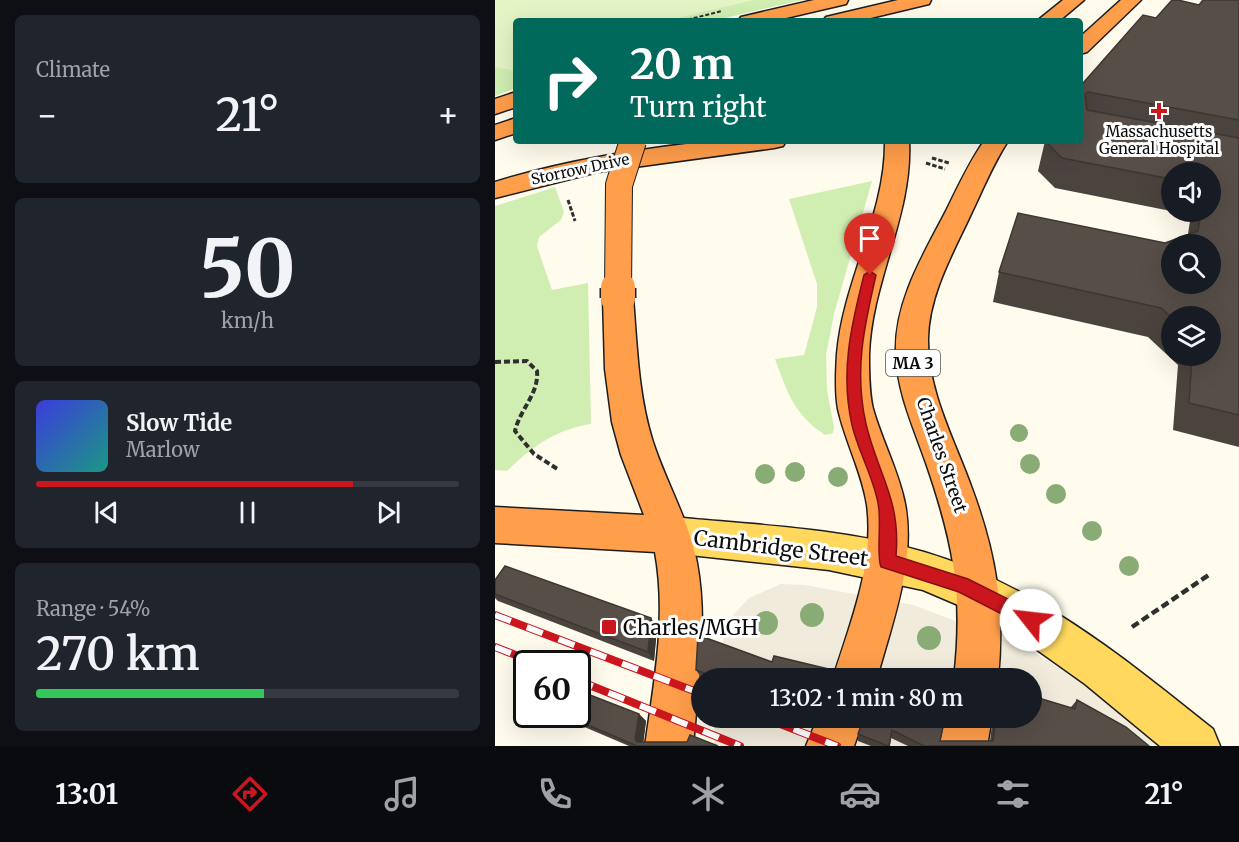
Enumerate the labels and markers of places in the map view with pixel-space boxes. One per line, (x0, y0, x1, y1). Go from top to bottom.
marker: Massachusetts General Hospital (1150, 102, 1168, 120)
place label: Massachusetts General Hospital (1099, 122, 1219, 158)
pin (844, 213, 895, 275)
place label: Charles/MGH (623, 614, 758, 641)
marker: Charles/MGH (600, 618, 618, 636)

